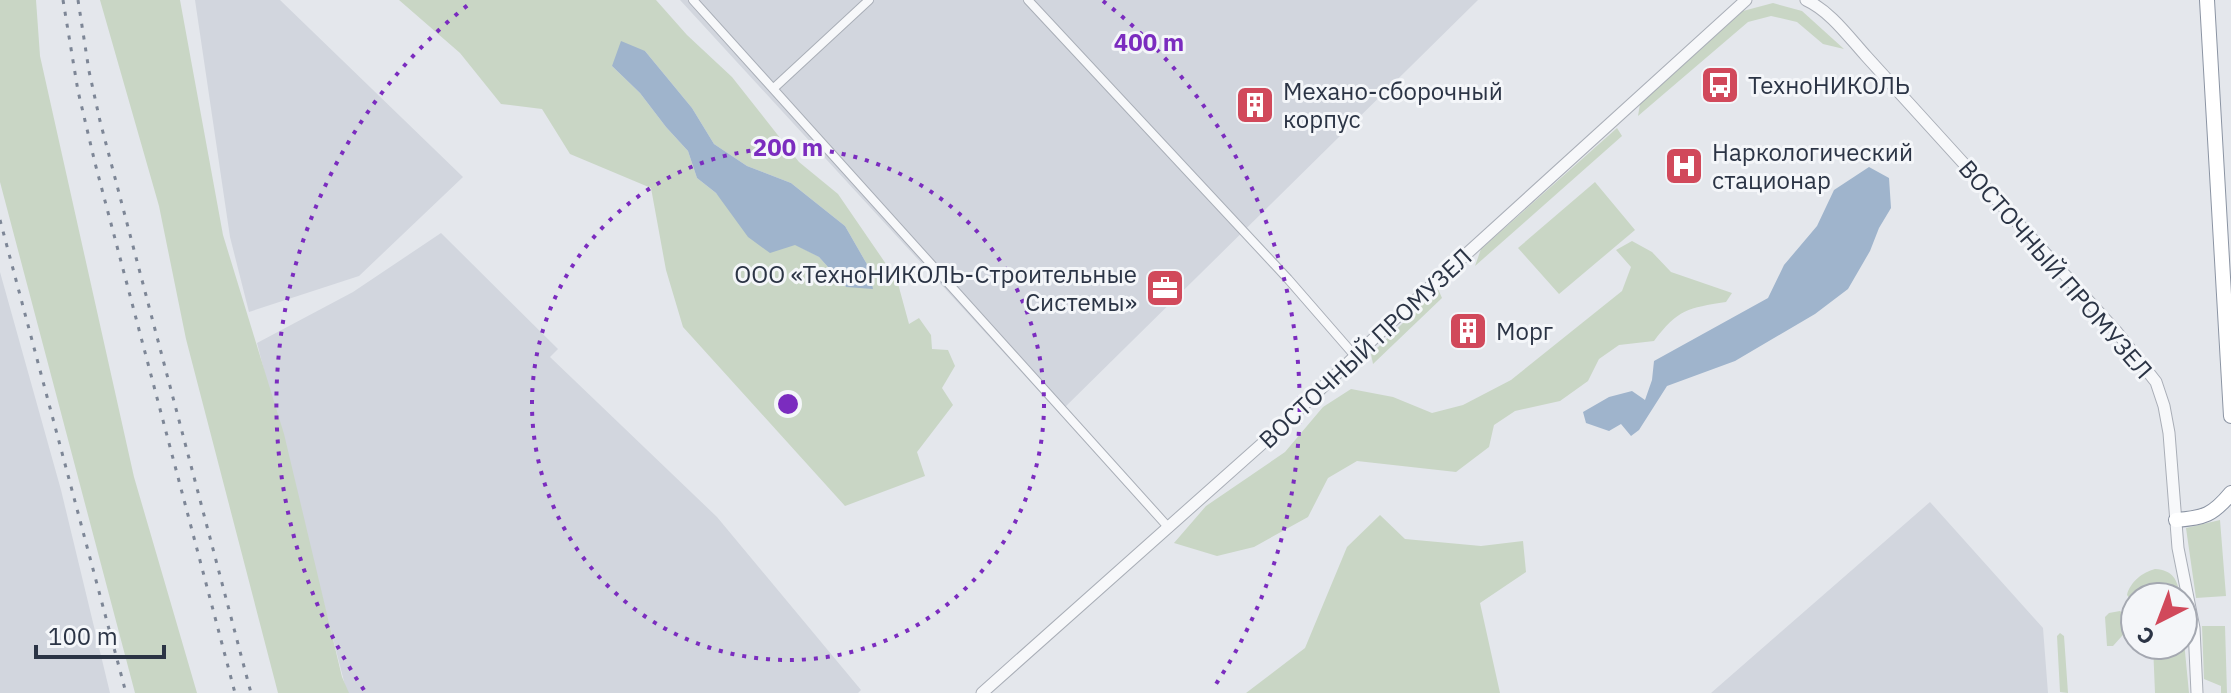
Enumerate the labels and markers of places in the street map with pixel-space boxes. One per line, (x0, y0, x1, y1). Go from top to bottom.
bus stop icon: ТехноНИКОЛЬ (1699, 64, 1741, 106)
place label: ТехноНИКОЛЬ (1748, 69, 1910, 101)
place label: Механо-сборочный корпус (1283, 75, 1503, 135)
building icon: Механо-сборочный корпус (1234, 84, 1276, 126)
place label: Наркологический стационар (1712, 136, 1913, 196)
hospital icon: Наркологический стационар (1663, 145, 1705, 187)
place label: ООО «ТехноНИКОЛЬ-Строительные Системы» (734, 258, 1137, 318)
office icon: ООО «ТехноНИКОЛЬ-Строительные Системы» (1144, 267, 1186, 309)
building icon: Морг (1447, 310, 1489, 352)
place label: Морг (1496, 315, 1553, 347)
centre of rings (774, 390, 802, 418)

